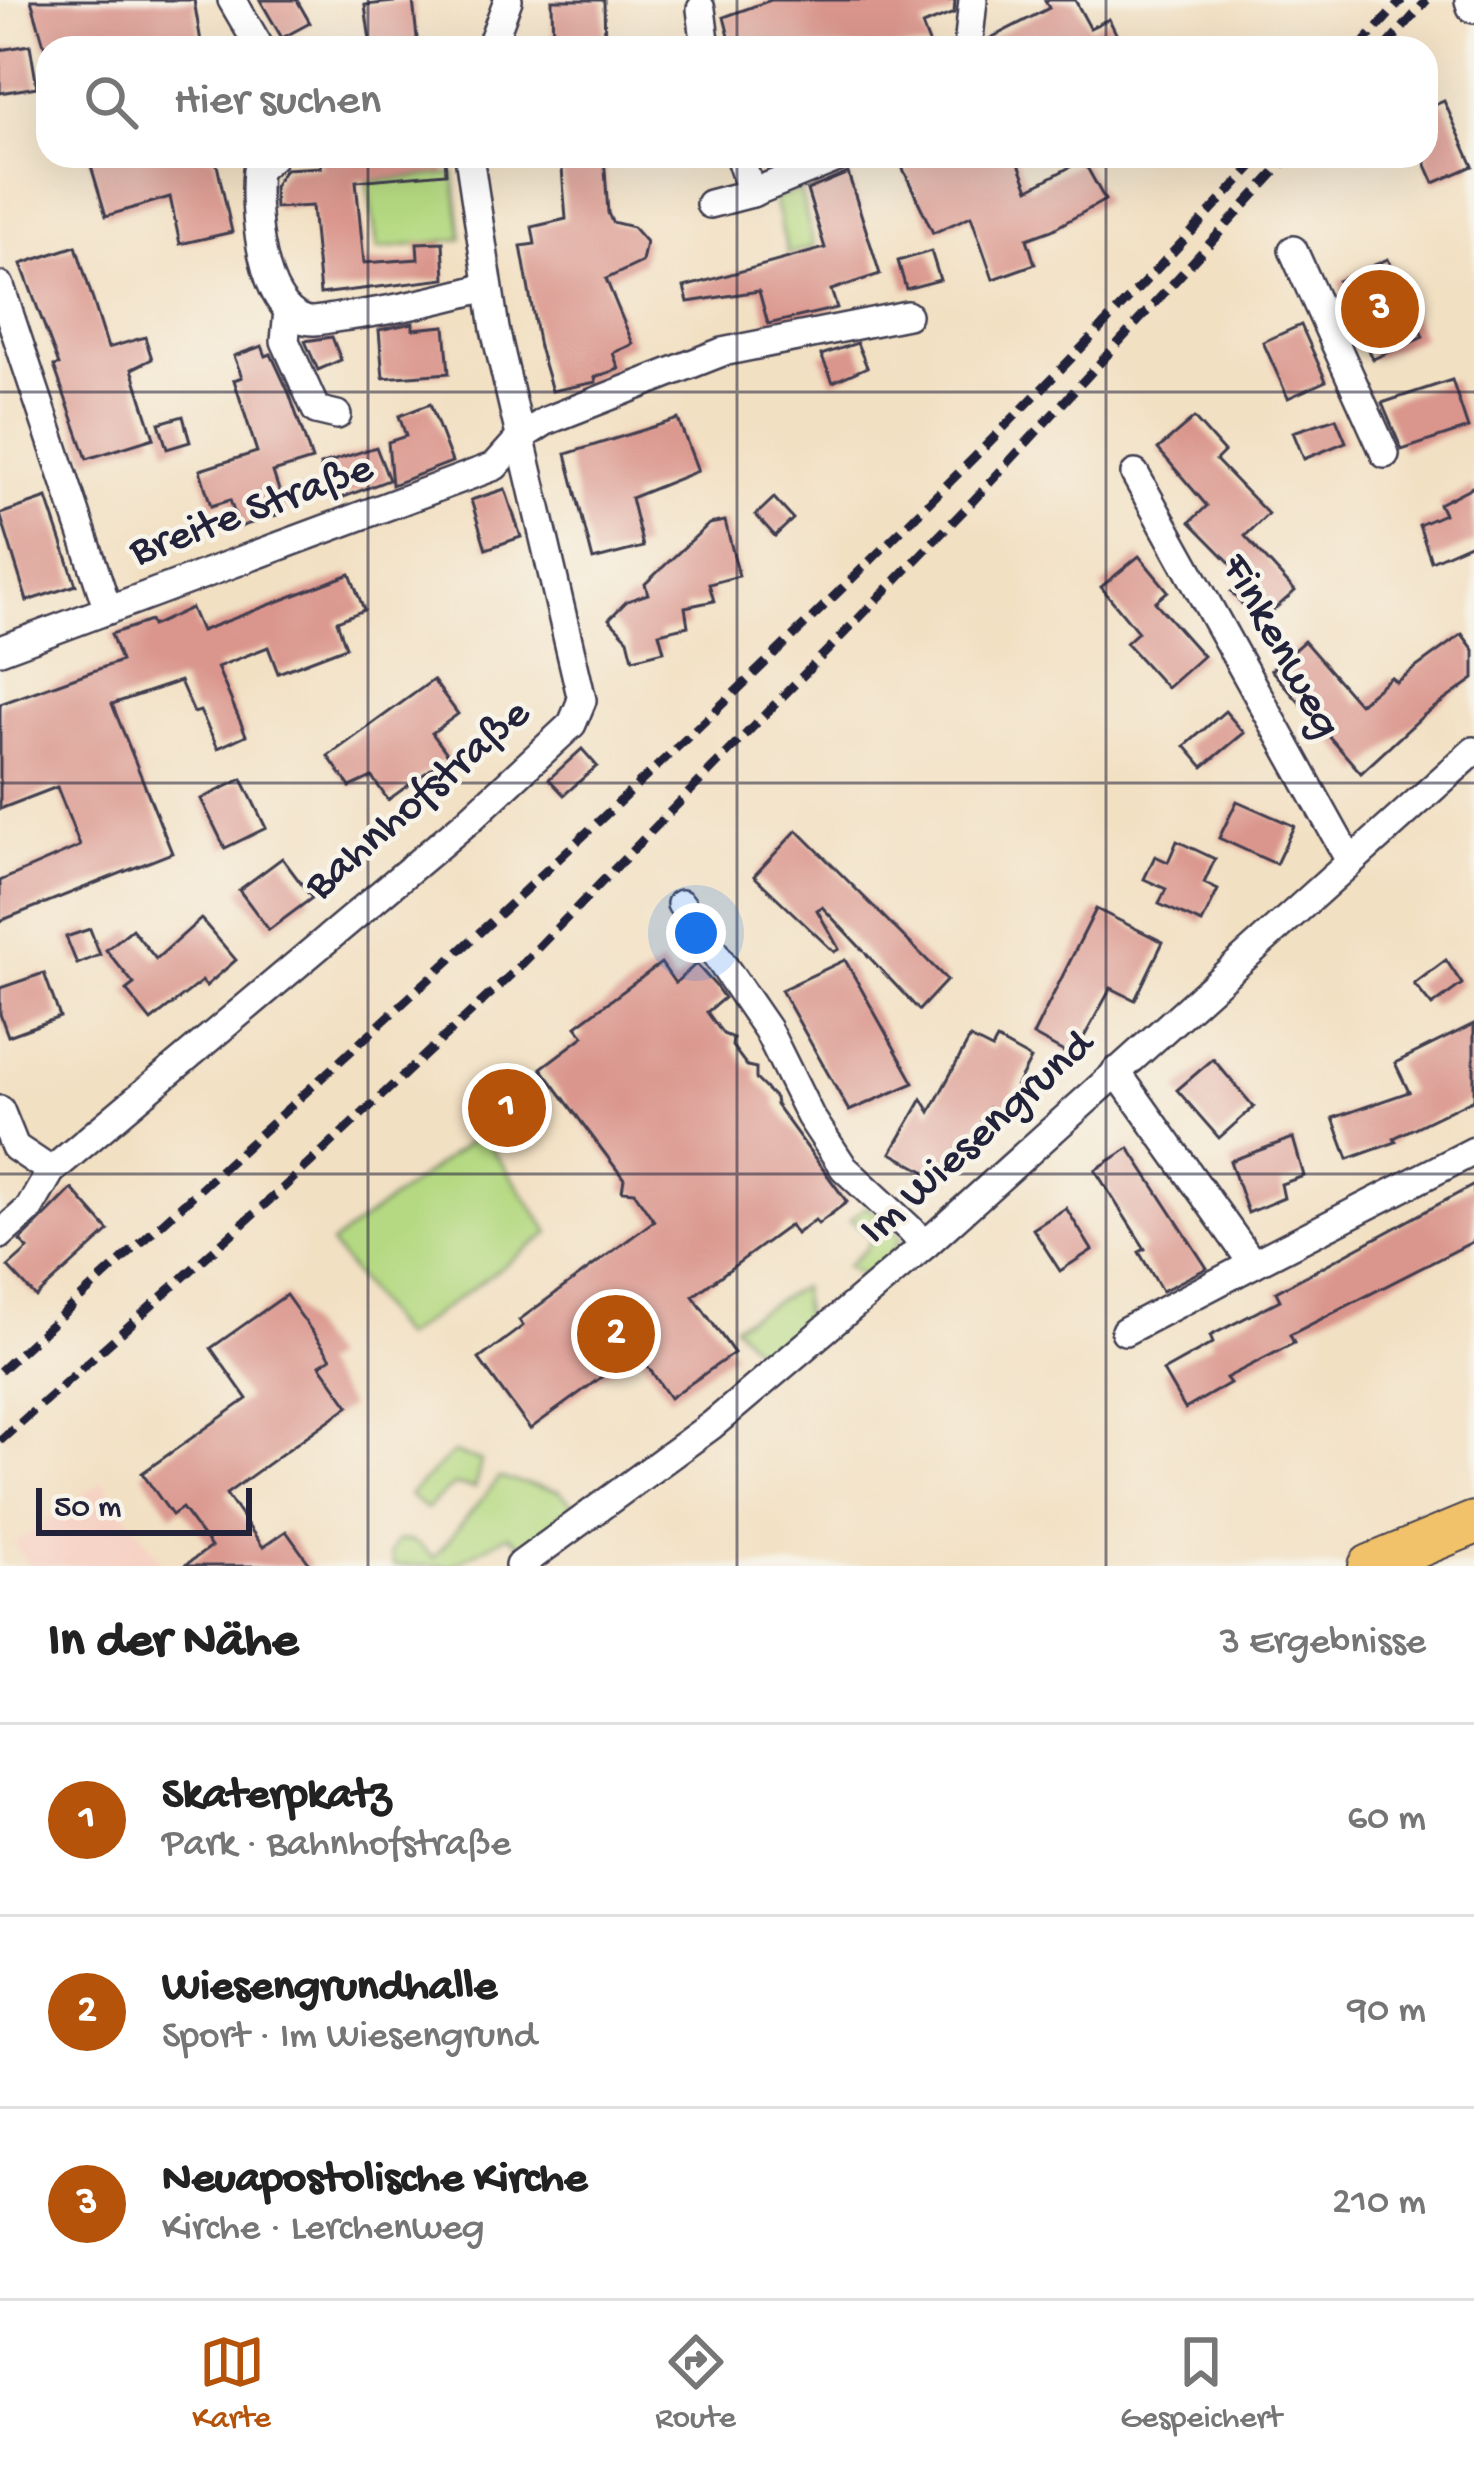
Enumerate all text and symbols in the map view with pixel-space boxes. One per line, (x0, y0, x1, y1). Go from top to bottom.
search box (36, 36, 1438, 168)
icon: search (78, 69, 144, 135)
text: Hier suchen (174, 76, 381, 129)
pin: 3 (1341, 264, 1419, 354)
street label: Breite Straße (122, 443, 382, 581)
street label: Finkenweg (1206, 545, 1351, 748)
street label: Bahnhofstraße (295, 688, 543, 914)
your location (666, 903, 726, 963)
street label: Im Wiesengrund (850, 1018, 1108, 1258)
pin: 1 (468, 1063, 546, 1153)
pin: 2 (577, 1289, 655, 1379)
scale bar (36, 1482, 252, 1535)
text: 50 m (54, 1490, 121, 1528)
text: In der Nähe (48, 1614, 298, 1674)
text: 3 Ergebnisse (1220, 1621, 1426, 1667)
text: Skaterpkatz (162, 1770, 391, 1823)
text: 1 (79, 1797, 95, 1843)
text: 60 m (1347, 1797, 1426, 1843)
text: Park · Bahnhofstraße (162, 1823, 511, 1869)
text: Wiesengrundhalle (162, 1962, 497, 2015)
text: 2 (77, 1989, 97, 2035)
text: 90 m (1347, 1989, 1426, 2035)
text: Sport · Im Wiesengrund (162, 2015, 537, 2061)
text: Neuapostolische Kirche (162, 2154, 587, 2207)
text: 3 (77, 2181, 97, 2227)
text: 210 m (1332, 2181, 1426, 2227)
text: Kirche · Lerchenweg (162, 2207, 484, 2253)
tab: Karte (192, 2329, 271, 2439)
tab: Route (655, 2329, 736, 2439)
tab: Gespeichert (1120, 2329, 1282, 2439)

